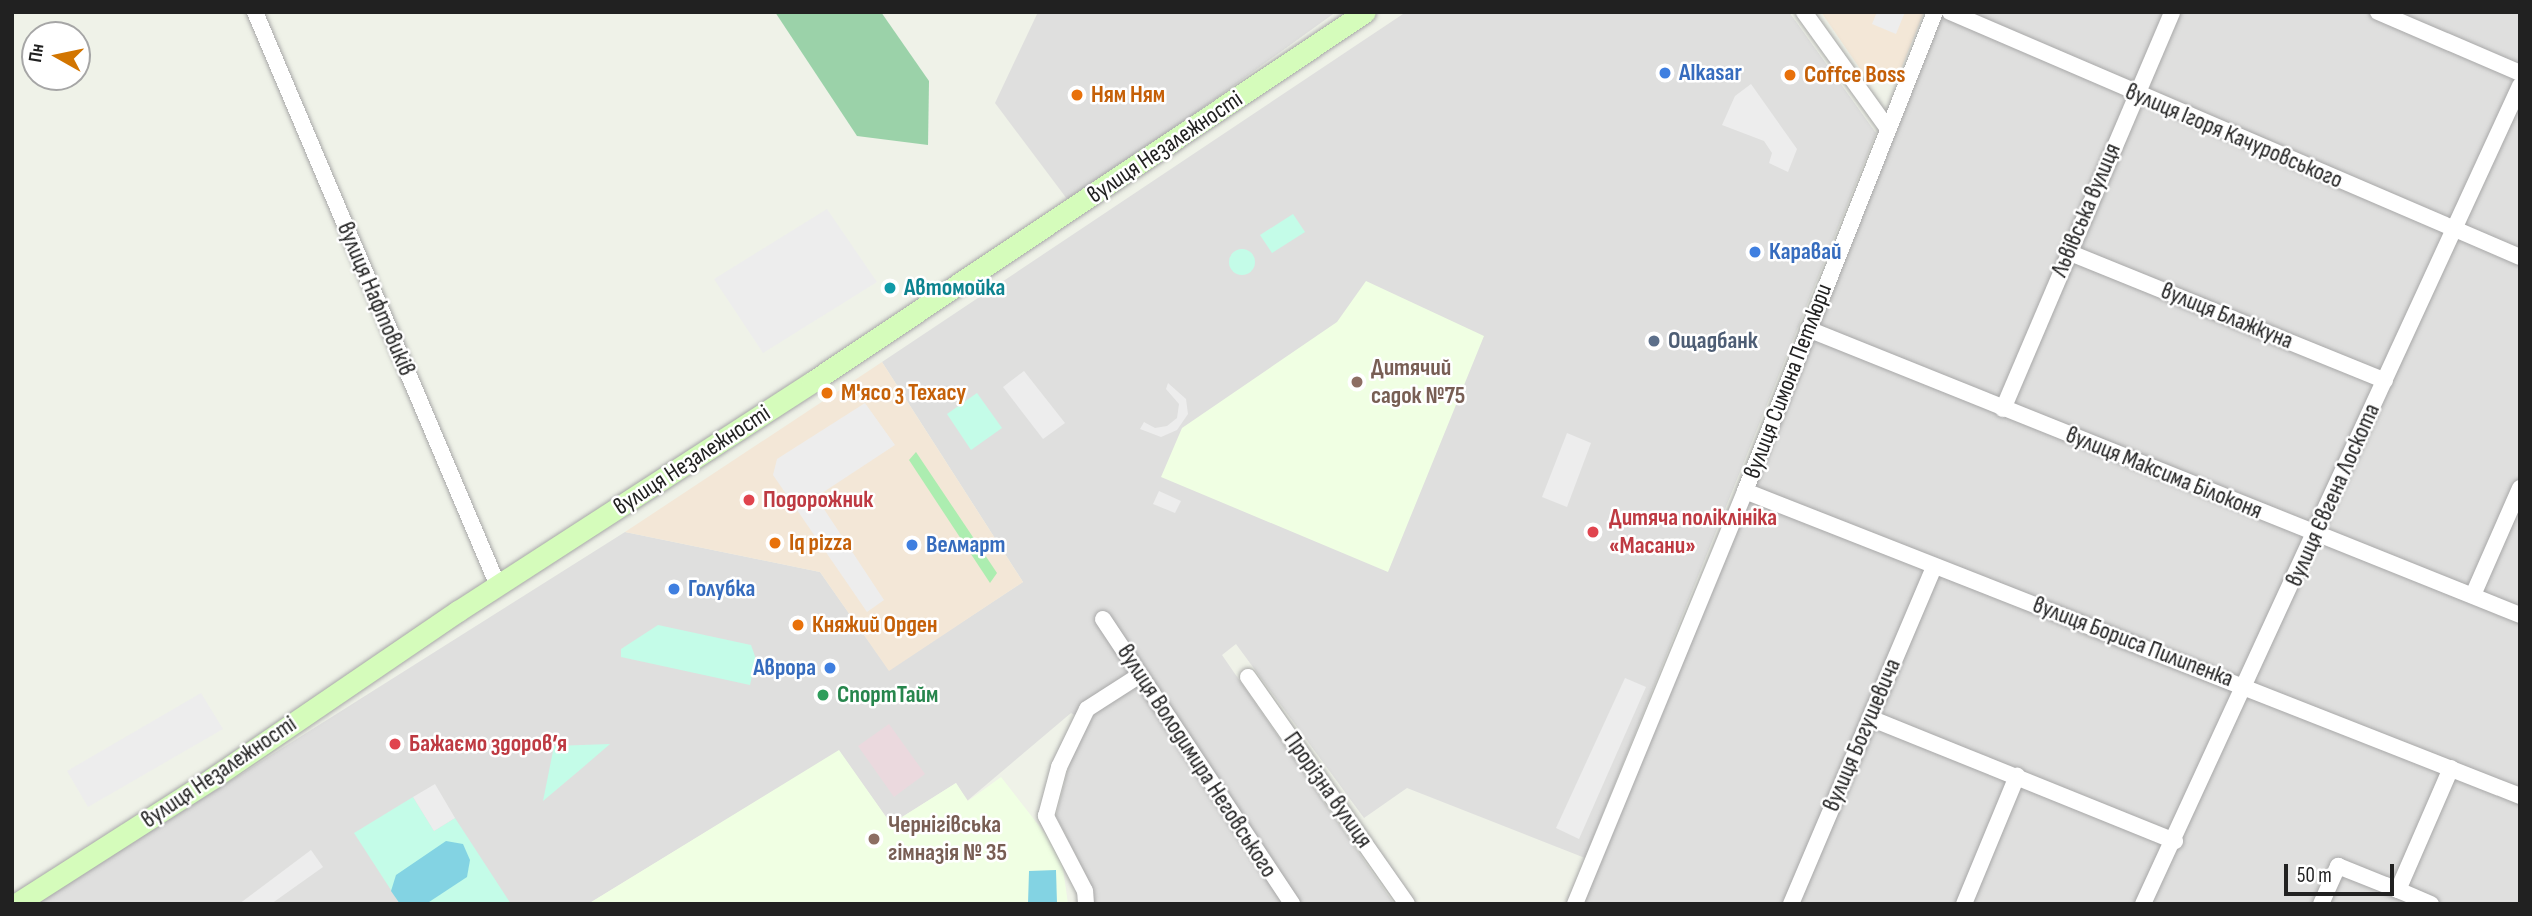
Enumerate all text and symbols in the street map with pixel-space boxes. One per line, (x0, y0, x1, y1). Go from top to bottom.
north arrow (21, 21, 91, 91)
text: Пн (24, 42, 50, 64)
place label: Alkasar (1679, 59, 1742, 87)
place label: Coffce Boss (1804, 61, 1905, 89)
marker: Alkasar (1657, 65, 1673, 81)
marker: Coffce Boss (1782, 67, 1798, 83)
street label: вулиця Ігоря Качуровського (2121, 77, 2347, 195)
place label: Ням Ням (1091, 81, 1165, 109)
street label: вулиця Незалежності (1082, 85, 1248, 209)
marker: Ням Ням (1069, 87, 1085, 103)
street label: Львівська вулиця (2045, 139, 2127, 281)
street label: вулиця Нафтовиків (331, 218, 421, 380)
place label: Каравай (1769, 238, 1841, 266)
marker: Каравай (1747, 244, 1763, 260)
place label: Автомойка (904, 274, 1005, 302)
street label: вулиця Блажкуна (2157, 276, 2297, 356)
marker: Автомойка (882, 280, 898, 296)
street label: вулиця Симона Петлюри (1738, 280, 1838, 482)
place label: Ощадбанк (1668, 327, 1758, 355)
marker: Ощадбанк (1646, 333, 1662, 349)
place label: Дитячий садок №75 (1371, 354, 1465, 410)
marker: Дитячий садок №75 (1349, 374, 1365, 390)
place label: М'ясо з Техасу (841, 379, 966, 407)
marker: М'ясо з Техасу (819, 385, 835, 401)
street label: вулиця Незалежності (608, 399, 776, 521)
street label: вулиця Євгена Лоскота (2280, 399, 2386, 591)
street label: вулиця Максима Білоконя (2062, 420, 2266, 526)
place label: Подорожник (763, 486, 873, 514)
marker: Подорожник (741, 492, 757, 508)
place label: Дитяча поліклініка «Масани» (1609, 504, 1777, 560)
marker: Дитяча поліклініка «Масани» (1583, 522, 1603, 542)
place label: Iq pizza (789, 529, 852, 557)
place label: Велмарт (926, 531, 1006, 559)
marker: Iq pizza (767, 535, 783, 551)
marker: Велмарт (904, 537, 920, 553)
place label: Голубка (688, 575, 755, 603)
marker: Голубка (666, 581, 682, 597)
street label: вулиця Бориса Пилипенка (2029, 591, 2237, 693)
place label: Княжий Орден (812, 611, 938, 639)
marker: Княжий Орден (790, 617, 806, 633)
street label: вулиця Володимира Неговського (1111, 639, 1283, 883)
place label: Аврора (753, 654, 816, 682)
street label: вулиця Богушевича (1817, 654, 1907, 816)
marker: Аврора (822, 660, 838, 676)
place label: СпортТайм (837, 681, 938, 709)
marker: СпортТайм (815, 687, 831, 703)
street label: вулиця Незалежності (136, 710, 302, 834)
street label: Прорізна вулиця (1277, 726, 1379, 854)
place label: Бажаємо здоров’я (409, 730, 567, 758)
marker: Бажаємо здоров’я (387, 736, 403, 752)
place label: Чернігівська гімназія № 35 (888, 811, 1007, 867)
marker: Чернігівська гімназія № 35 (866, 831, 882, 847)
scale bar (2287, 850, 2397, 894)
text: 50 m (2297, 863, 2332, 888)

